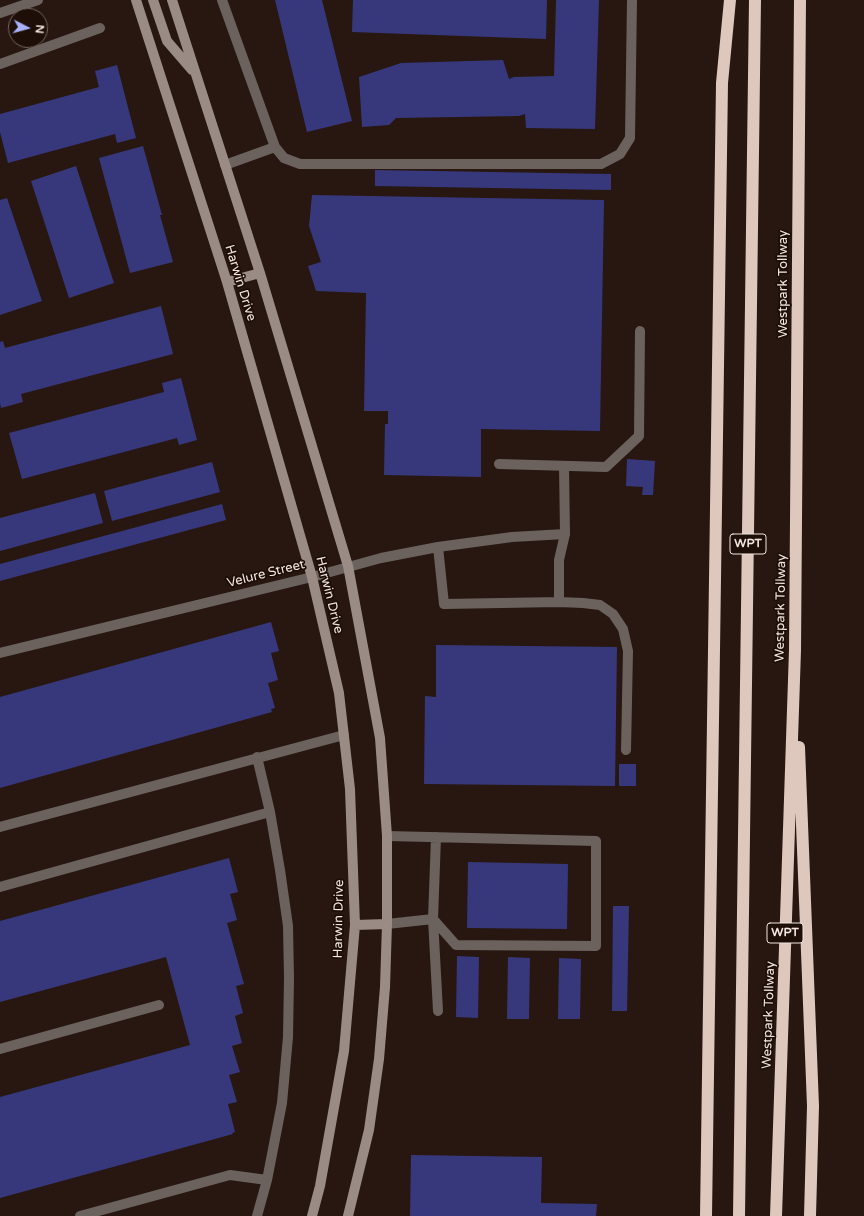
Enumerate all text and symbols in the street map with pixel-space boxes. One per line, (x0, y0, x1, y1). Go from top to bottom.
north arrow (8, 8, 48, 48)
text: N (33, 24, 46, 34)
street label: Westpark Tollway (776, 230, 792, 338)
street label: Harwin Drive (221, 243, 259, 323)
road number: WPT (730, 534, 766, 554)
street label: Westpark Tollway (772, 554, 790, 662)
street label: Harwin Drive (312, 555, 346, 635)
street label: Velure Street (226, 557, 306, 591)
street label: Harwin Drive (331, 879, 347, 959)
road number: WPT (767, 923, 803, 943)
street label: Westpark Tollway (759, 961, 779, 1069)

